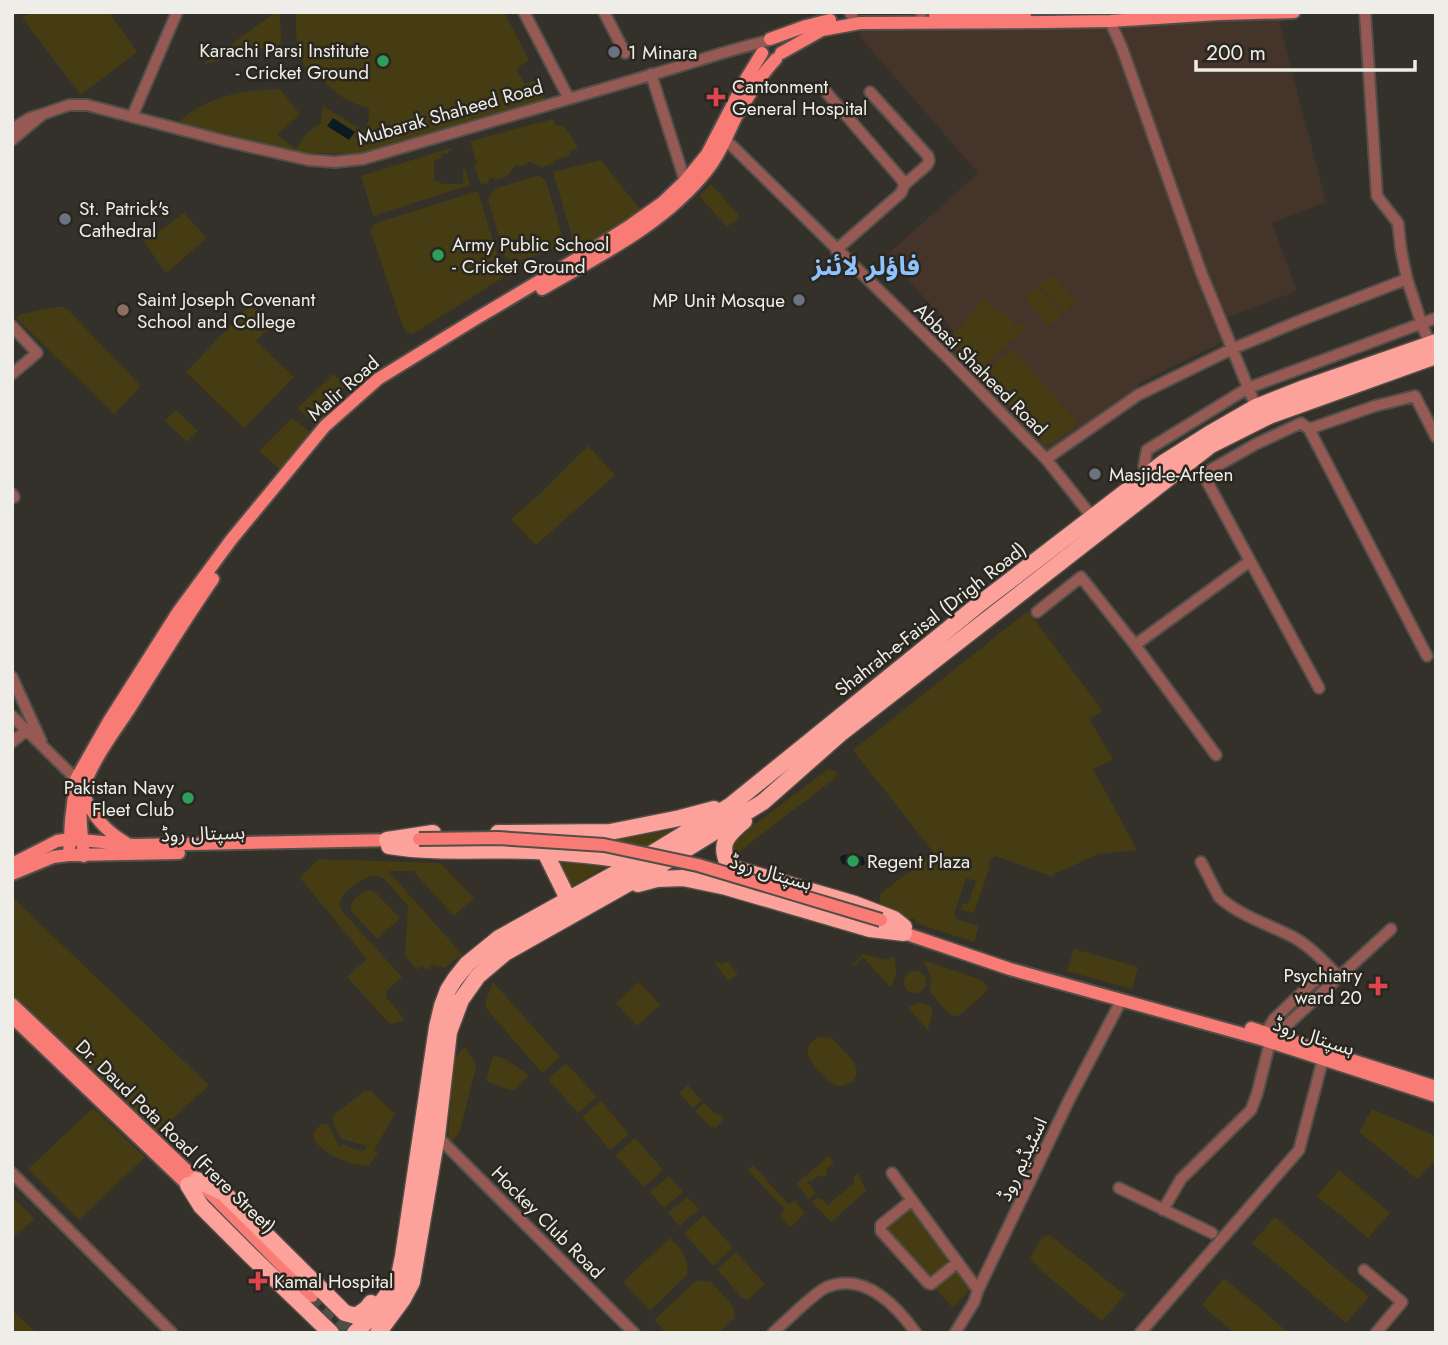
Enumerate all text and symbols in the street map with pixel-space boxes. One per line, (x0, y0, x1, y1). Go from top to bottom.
scale bar (1196, 28, 1415, 72)
place label: Karachi Parsi Institute - Cricket Ground (199, 37, 369, 86)
text: 200 m (1206, 38, 1266, 68)
place label: 1 Minara (628, 39, 697, 66)
marker: 1 Minara (606, 44, 622, 60)
marker: Karachi Parsi Institute - Cricket Ground (375, 53, 391, 69)
street label: Mubarak Shaheed Road (354, 73, 546, 152)
place label: Cantonment General Hospital (732, 73, 867, 122)
marker: Cantonment General Hospital (706, 87, 726, 107)
place label: St. Patrick's Cathedral (79, 195, 169, 244)
marker: St. Patrick's Cathedral (57, 211, 73, 227)
place label: Army Public School - Cricket Ground (452, 231, 609, 280)
marker: Army Public School - Cricket Ground (430, 247, 446, 263)
district label: فاؤلر لائنز (811, 247, 920, 285)
place label: Saint Joseph Covenant School and College (137, 286, 316, 335)
place label: MP Unit Mosque (652, 287, 785, 314)
marker: MP Unit Mosque (791, 292, 807, 308)
street label: Abbasi Shaheed Road (908, 297, 1053, 442)
marker: Saint Joseph Covenant School and College (115, 302, 131, 318)
street label: Malir Road (302, 350, 385, 427)
place label: Masjid-e-Arfeen (1109, 461, 1234, 488)
marker: Masjid-e-Arfeen (1087, 466, 1103, 482)
street label: Shahrah-e-Faisal (Drigh Road) (829, 536, 1032, 703)
place label: Pakistan Navy Fleet Club (64, 774, 175, 823)
marker: Pakistan Navy Fleet Club (180, 790, 196, 806)
street label: ہسپتال روڈ (160, 819, 246, 848)
street label: ہسپتال روڈ (727, 848, 815, 897)
place label: Regent Plaza (867, 848, 970, 875)
marker: Regent Plaza (845, 853, 861, 869)
place label: Psychiatry ward 20 (1283, 962, 1363, 1011)
marker: Psychiatry ward 20 (1368, 976, 1388, 996)
street label: ہسپتال روڈ (1270, 1011, 1358, 1062)
street label: Dr. Daud Pota Road (Frere Street) (70, 1033, 282, 1239)
street label: اسٹیڈیم روڈ (991, 1113, 1055, 1206)
street label: Hockey Club Road (485, 1160, 610, 1285)
place label: Kamal Hospital (274, 1268, 393, 1295)
marker: Kamal Hospital (248, 1271, 268, 1291)

